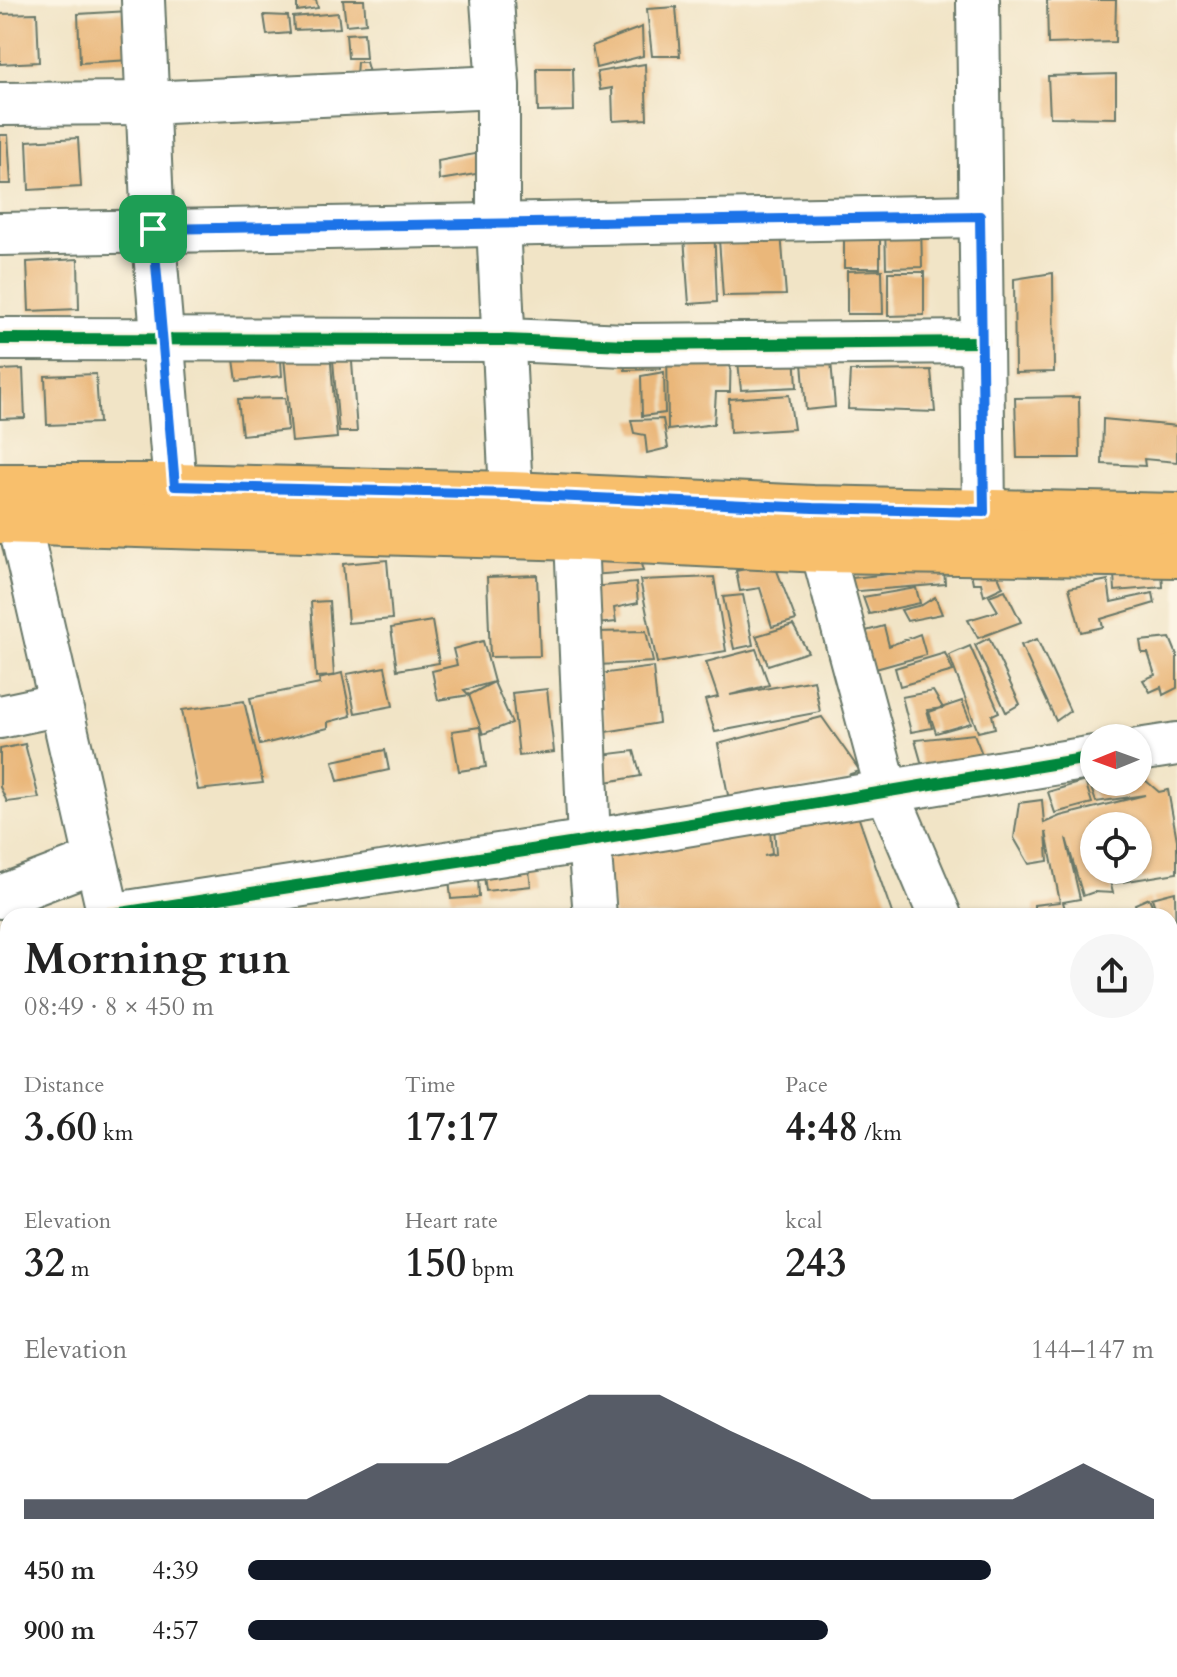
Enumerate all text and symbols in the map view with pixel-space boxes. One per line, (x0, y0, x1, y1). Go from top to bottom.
pin (119, 195, 187, 263)
icon: arrive (131, 207, 175, 251)
north arrow (1080, 724, 1152, 796)
map controls (1080, 724, 1152, 884)
button: locate (1080, 812, 1152, 884)
text: Morning run (24, 929, 290, 989)
button: share (1070, 934, 1154, 1018)
text: 08:49 · 8 × 450 m (24, 989, 214, 1024)
text: Distance (24, 1070, 104, 1100)
text: Time (405, 1070, 456, 1100)
text: Pace (785, 1070, 828, 1100)
text: 3.60 (24, 1100, 97, 1155)
text: 17:17 (405, 1100, 498, 1155)
text: 4:48 (785, 1100, 858, 1155)
text: km (97, 1118, 133, 1148)
text: /km (858, 1118, 902, 1148)
text: Elevation (24, 1206, 111, 1236)
text: Heart rate (405, 1206, 498, 1236)
text: kcal (785, 1206, 822, 1236)
text: 32 (24, 1236, 65, 1291)
text: 150 (405, 1236, 466, 1291)
text: 243 (785, 1236, 847, 1291)
text: m (65, 1254, 90, 1284)
text: bpm (466, 1254, 514, 1284)
text: Elevation (24, 1332, 127, 1367)
text: 144–147 m (1031, 1332, 1154, 1367)
text: 450 m (24, 1553, 95, 1588)
text: 4:39 (152, 1553, 199, 1588)
text: 900 m (24, 1613, 95, 1648)
text: 4:57 (152, 1613, 199, 1648)

